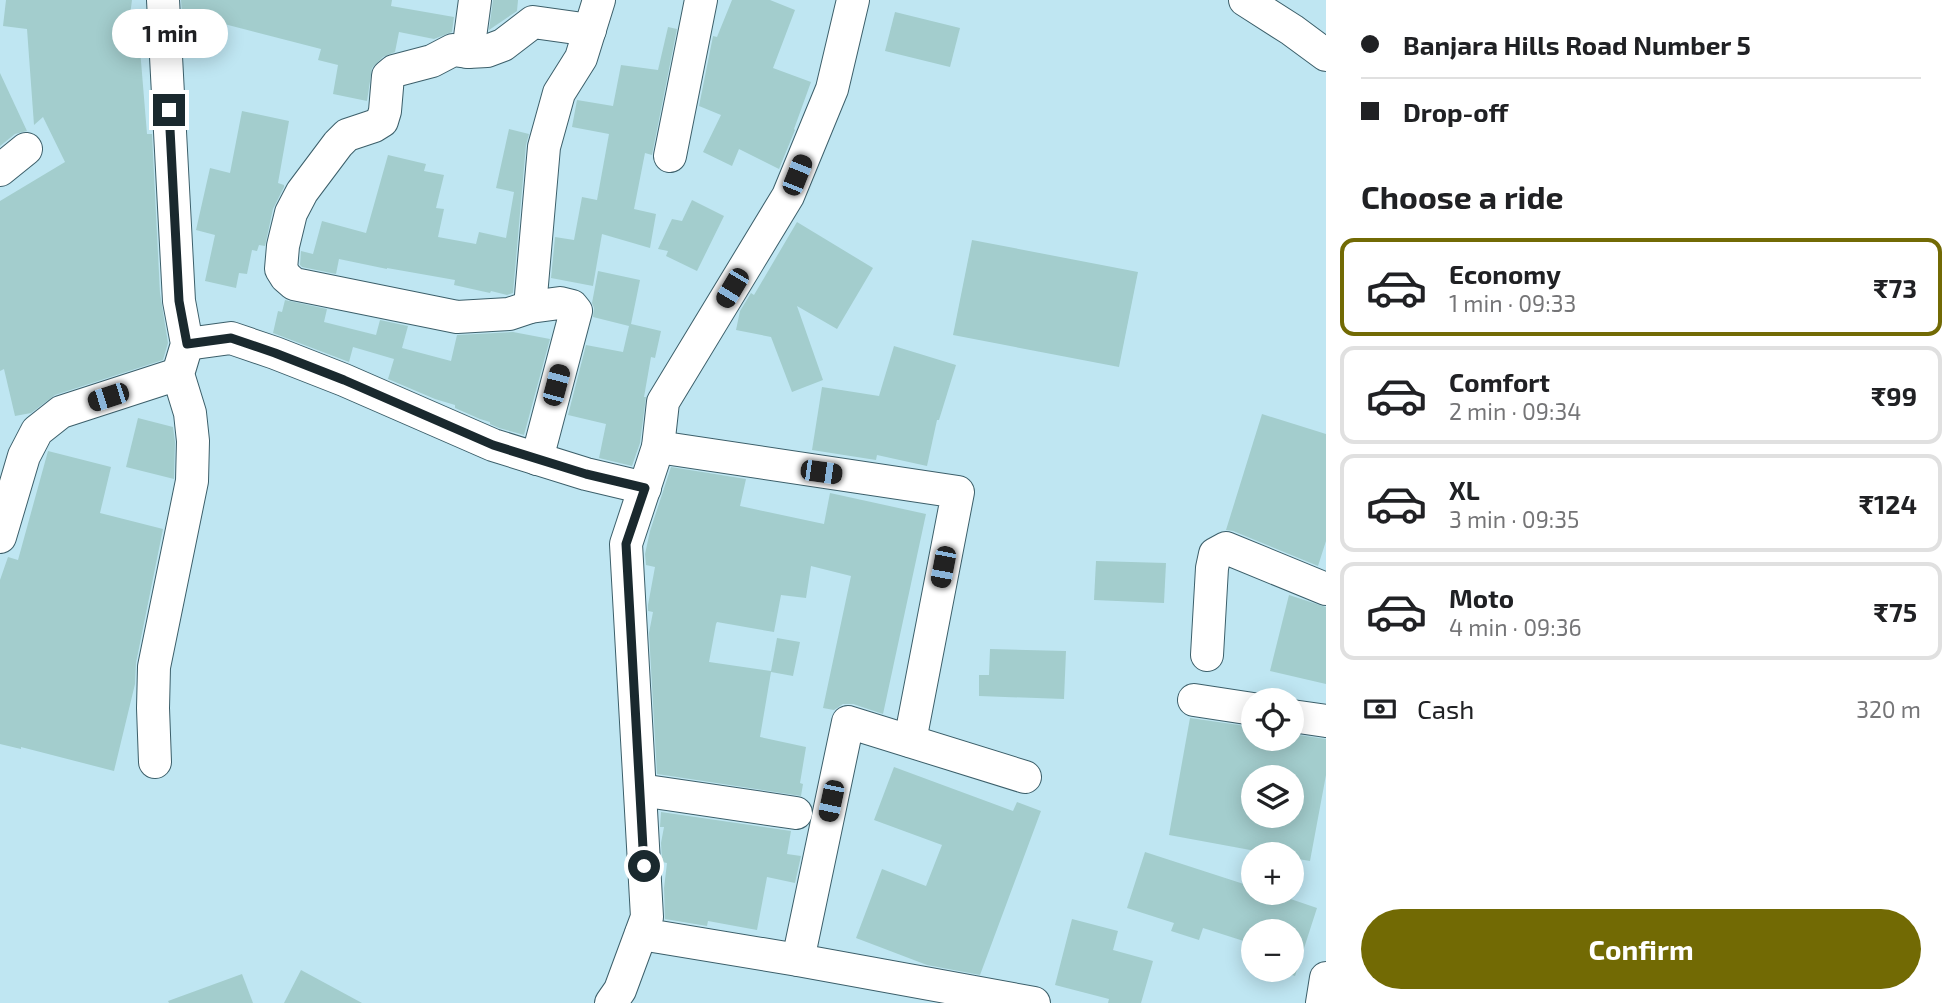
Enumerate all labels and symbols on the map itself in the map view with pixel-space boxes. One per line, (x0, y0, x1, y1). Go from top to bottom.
callout: 1 min (111, 8, 227, 57)
route end (153, 94, 185, 126)
car (780, 152, 815, 198)
car (713, 265, 752, 311)
car (541, 362, 572, 408)
car (85, 381, 132, 413)
car (799, 459, 844, 485)
car (929, 544, 958, 590)
car (817, 778, 846, 824)
route start (628, 850, 660, 882)

